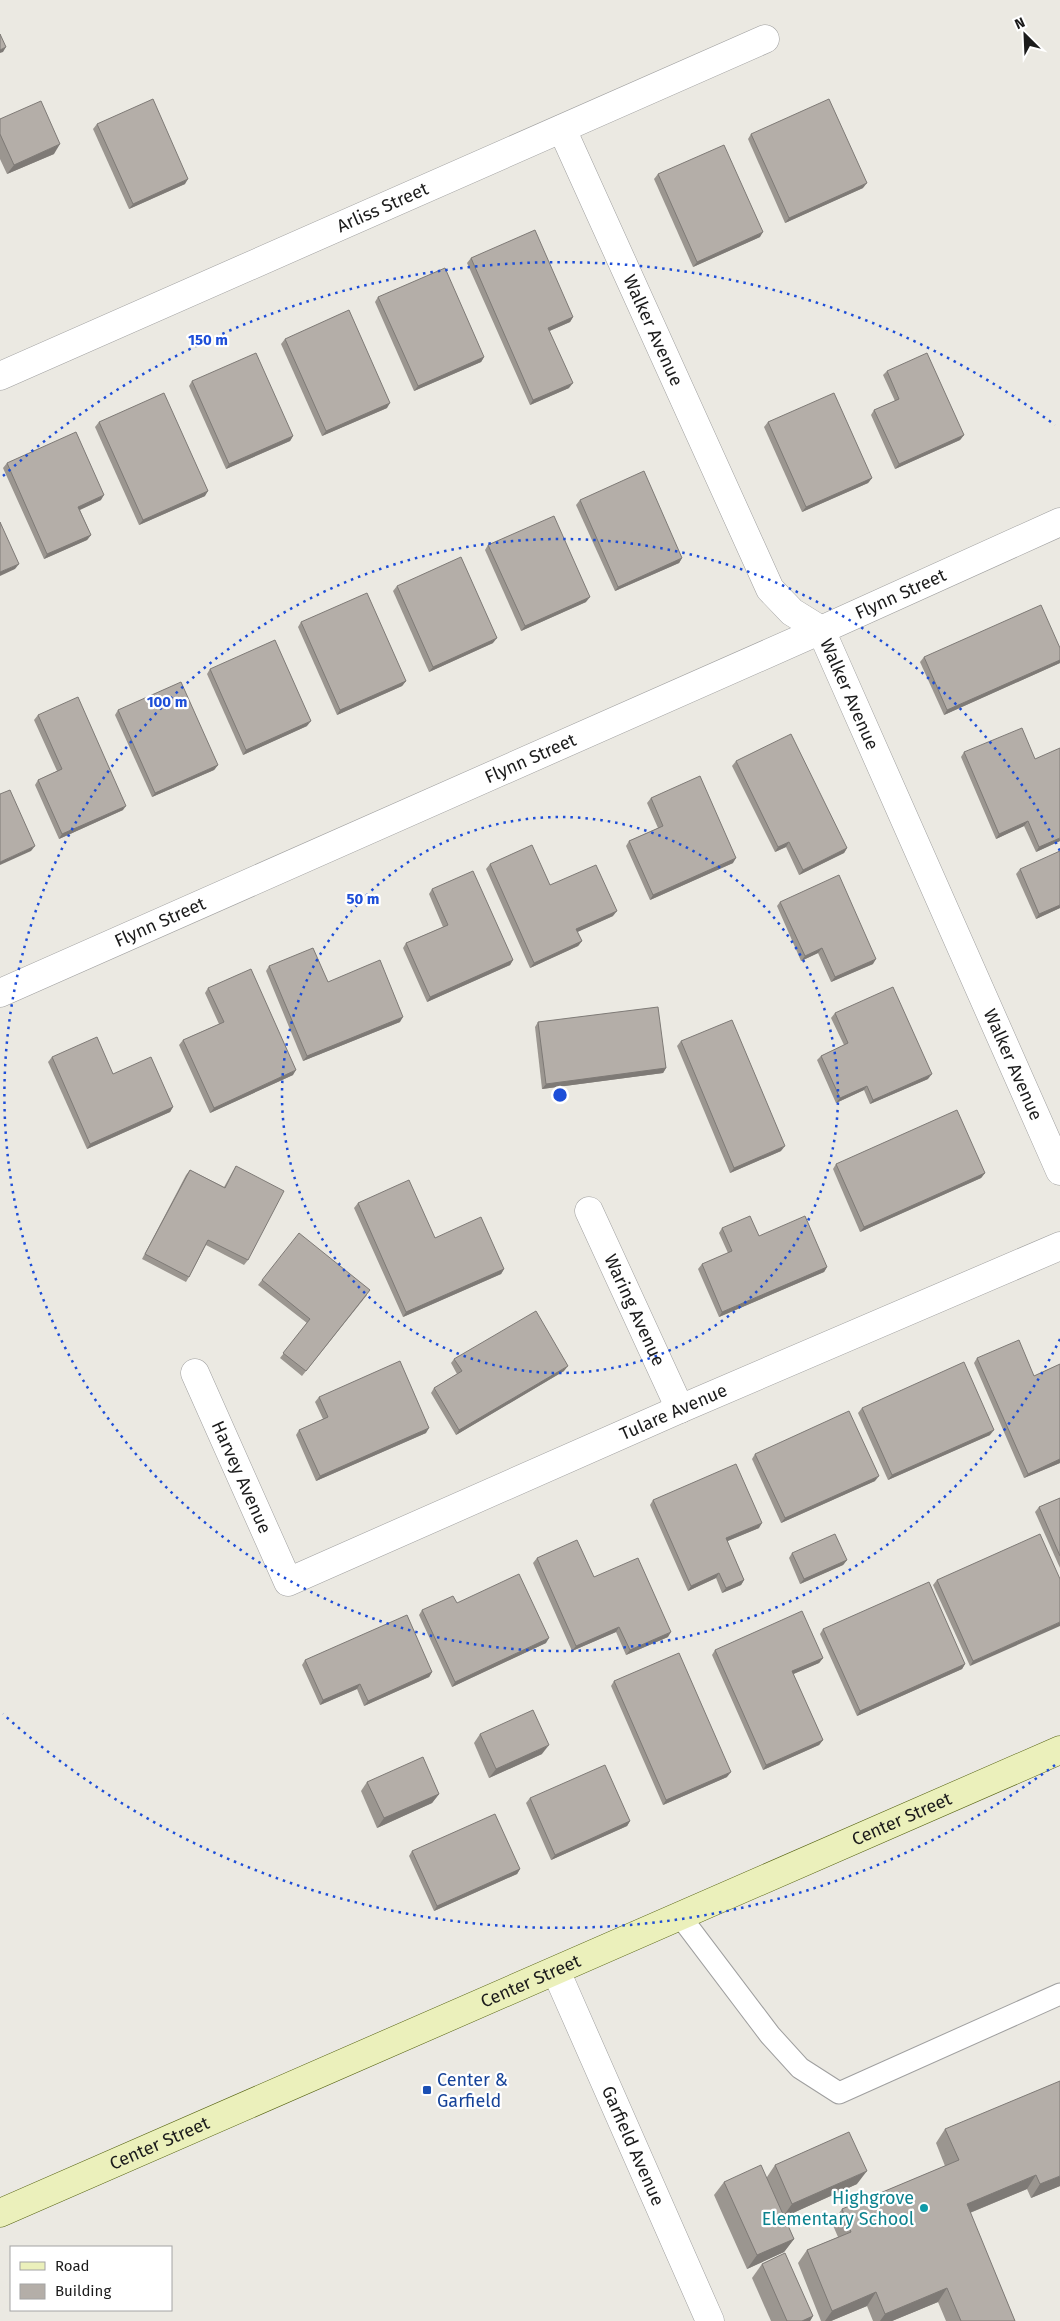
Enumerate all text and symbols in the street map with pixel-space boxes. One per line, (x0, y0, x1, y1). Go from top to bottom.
north arrow (1000, 10, 1050, 60)
text: N (1012, 14, 1028, 33)
street label: Arliss Street (333, 177, 432, 237)
street label: Walker Avenue (618, 271, 688, 389)
text: 150 m (188, 331, 228, 349)
street label: Flynn Street (852, 564, 950, 624)
street label: Walker Avenue (815, 635, 884, 753)
text: 100 m (147, 693, 187, 711)
street label: Flynn Street (481, 729, 580, 788)
text: 50 m (346, 890, 380, 908)
street label: Flynn Street (111, 892, 210, 952)
street label: Walker Avenue (979, 1006, 1047, 1124)
centre of rings (551, 1086, 569, 1104)
street label: Waring Avenue (599, 1251, 670, 1369)
street label: Tulare Avenue (616, 1379, 730, 1445)
street label: Harvey Avenue (207, 1417, 276, 1537)
street label: Center Street (848, 1787, 956, 1851)
street label: Center Street (477, 1950, 584, 2013)
place label: Center & Garfield (437, 2069, 508, 2112)
street label: Garfield Avenue (597, 2082, 669, 2209)
marker: Center & Garfield (421, 2084, 433, 2096)
street label: Center Street (106, 2112, 213, 2175)
place label: Highgrove Elementary School (762, 2187, 914, 2230)
marker: Highgrove Elementary School (918, 2202, 930, 2214)
legend (10, 2246, 172, 2311)
text: Road (55, 2257, 90, 2275)
text: Building (55, 2282, 111, 2300)

